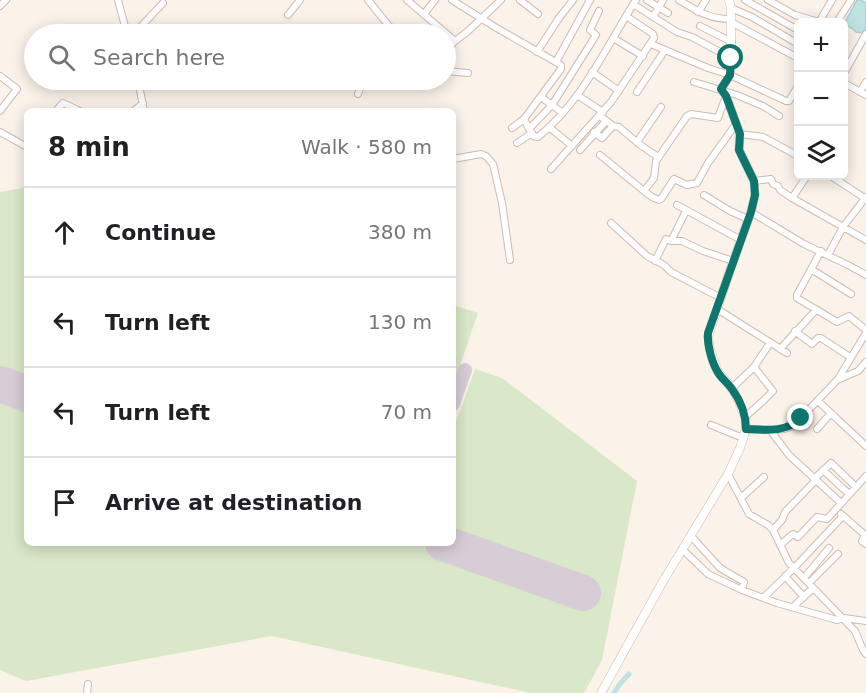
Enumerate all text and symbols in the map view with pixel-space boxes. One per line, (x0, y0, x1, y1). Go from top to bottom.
map controls (794, 18, 848, 180)
button: + (794, 18, 848, 72)
search box (24, 24, 456, 90)
icon: search (45, 41, 78, 74)
route start (717, 44, 743, 70)
text: Search here (93, 45, 225, 70)
button: − (794, 72, 848, 126)
button: layers (794, 126, 848, 180)
text: 8 min (48, 132, 130, 162)
text: Walk · 580 m (301, 135, 432, 159)
icon: ahead (48, 216, 81, 249)
text: Continue (105, 220, 216, 245)
text: 380 m (368, 220, 432, 244)
icon: left (48, 306, 81, 339)
text: Turn left (105, 310, 210, 335)
text: 130 m (368, 310, 432, 334)
icon: left (48, 396, 81, 429)
text: Turn left (105, 400, 210, 425)
text: 70 m (381, 400, 432, 424)
route end (787, 404, 813, 430)
icon: arrive (48, 486, 81, 519)
text: Arrive at destination (105, 490, 362, 515)

